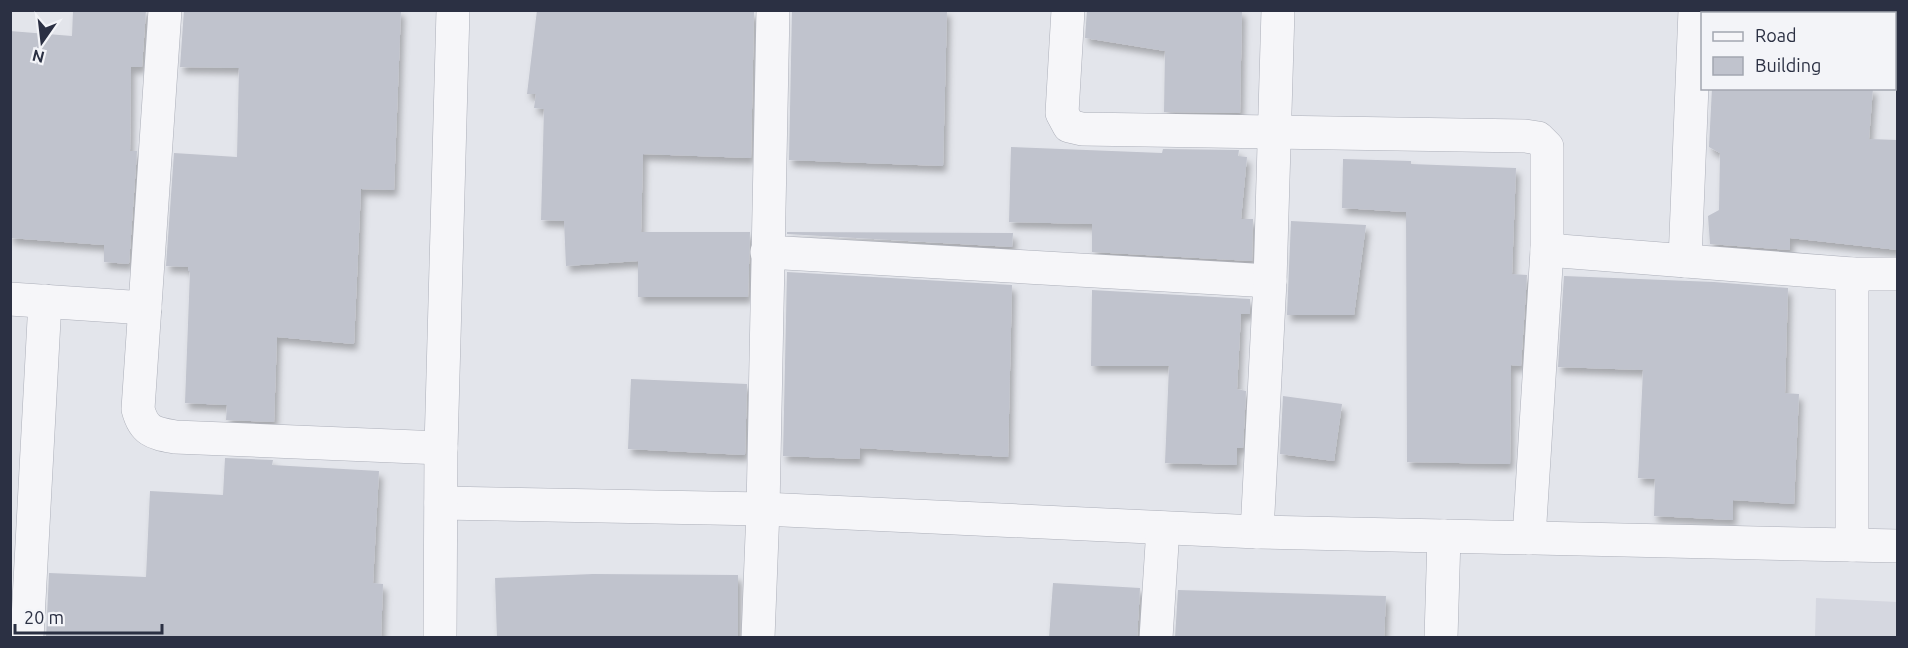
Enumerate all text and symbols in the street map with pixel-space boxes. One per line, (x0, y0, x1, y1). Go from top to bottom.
north arrow (12, 12, 72, 72)
legend (1701, 12, 1896, 90)
text: Road (1755, 25, 1797, 45)
text: N (30, 46, 46, 67)
text: Building (1755, 55, 1821, 75)
scale bar (15, 597, 162, 635)
text: 20 m (24, 607, 64, 627)

